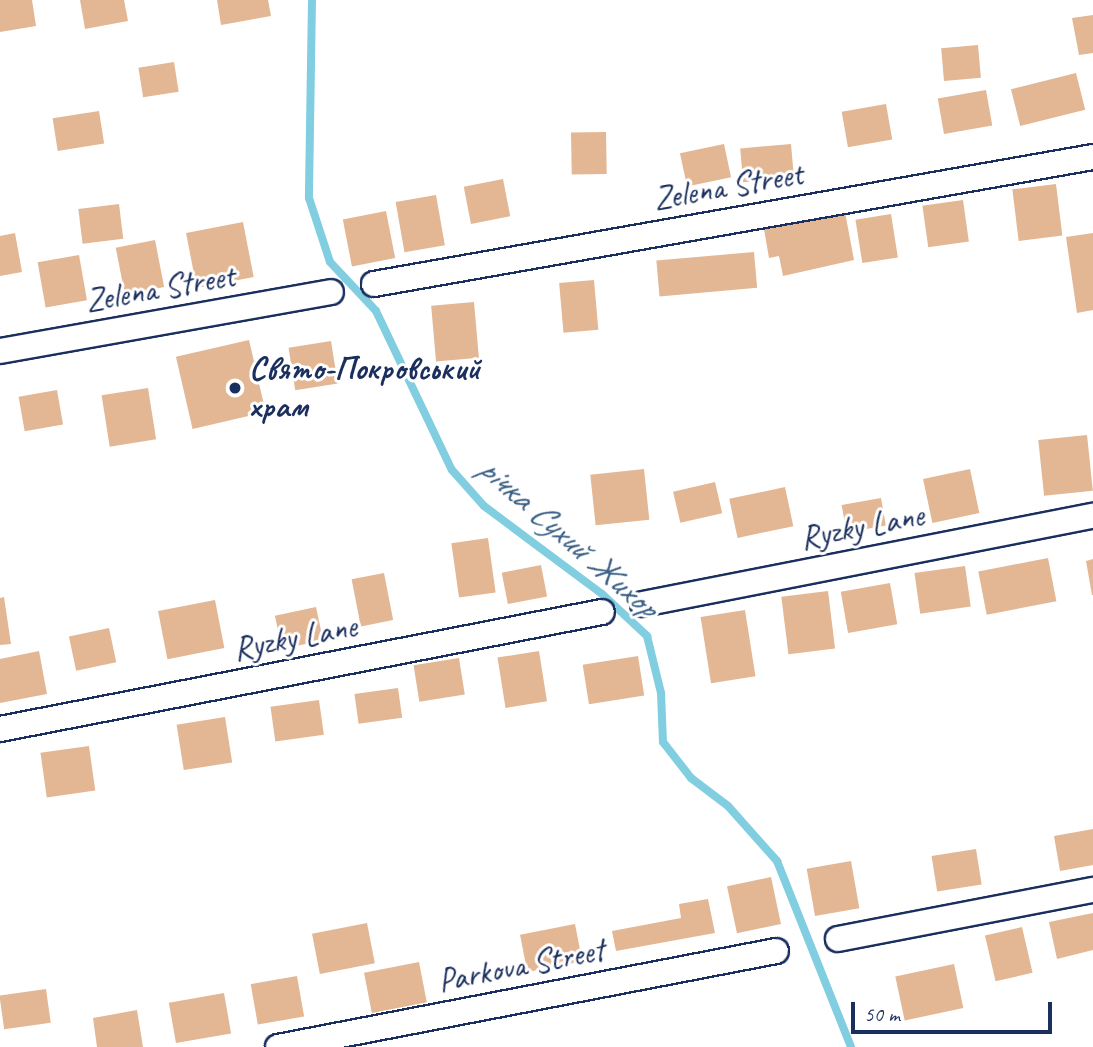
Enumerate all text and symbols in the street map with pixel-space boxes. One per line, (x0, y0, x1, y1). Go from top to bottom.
street label: Zelena Street (650, 154, 806, 220)
street label: Zelena Street (82, 256, 238, 322)
place label: Свято-Покровський храм (249, 349, 480, 427)
marker: Свято-Покровський храм (227, 380, 243, 396)
water label: річка Сухий Жихор (468, 447, 668, 627)
street label: Ryzky Lane (797, 496, 927, 558)
street label: Ryzky Lane (230, 607, 360, 669)
street label: Parkova Street (435, 931, 607, 1001)
scale bar (855, 988, 1056, 1032)
text: 50 m (864, 1001, 900, 1027)

